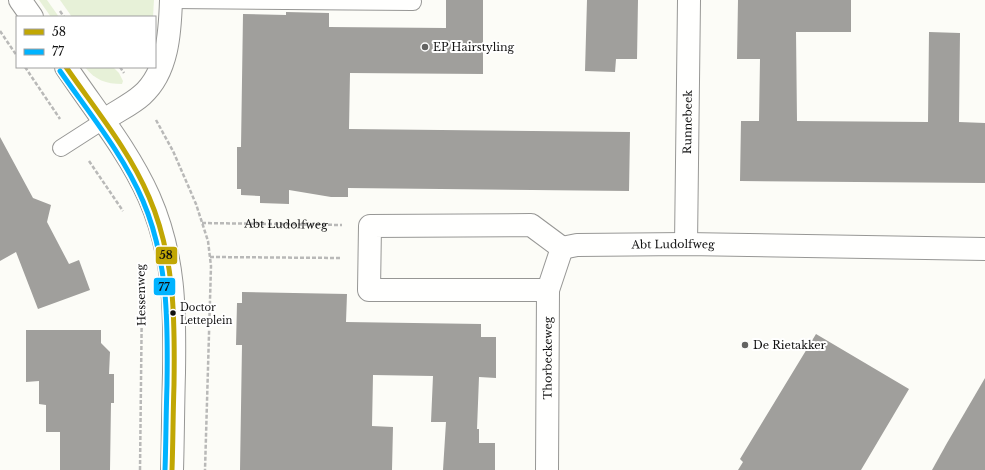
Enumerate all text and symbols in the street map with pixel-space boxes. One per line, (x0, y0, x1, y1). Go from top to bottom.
legend (16, 16, 156, 68)
text: 58 (52, 24, 66, 39)
place label: EP Hairstyling (433, 40, 515, 54)
marker: EP Hairstyling (420, 42, 430, 52)
text: 77 (52, 44, 65, 59)
street label: Runnebeek (680, 90, 695, 154)
street label: Abt Ludolfweg (243, 217, 328, 232)
street label: Abt Ludolfweg (630, 237, 715, 252)
line badge: 58 (155, 246, 178, 265)
text: 58 (159, 248, 173, 262)
street label: Hessenweg (133, 264, 149, 326)
line badge: 77 (153, 277, 176, 296)
text: 77 (158, 280, 170, 294)
place label: Doctor Letteplein (180, 301, 232, 327)
marker: Doctor Letteplein (168, 308, 178, 318)
street label: Thorbeckeweg (540, 316, 555, 400)
place label: De Rietakker (753, 338, 827, 352)
marker: De Rietakker (740, 340, 750, 350)

